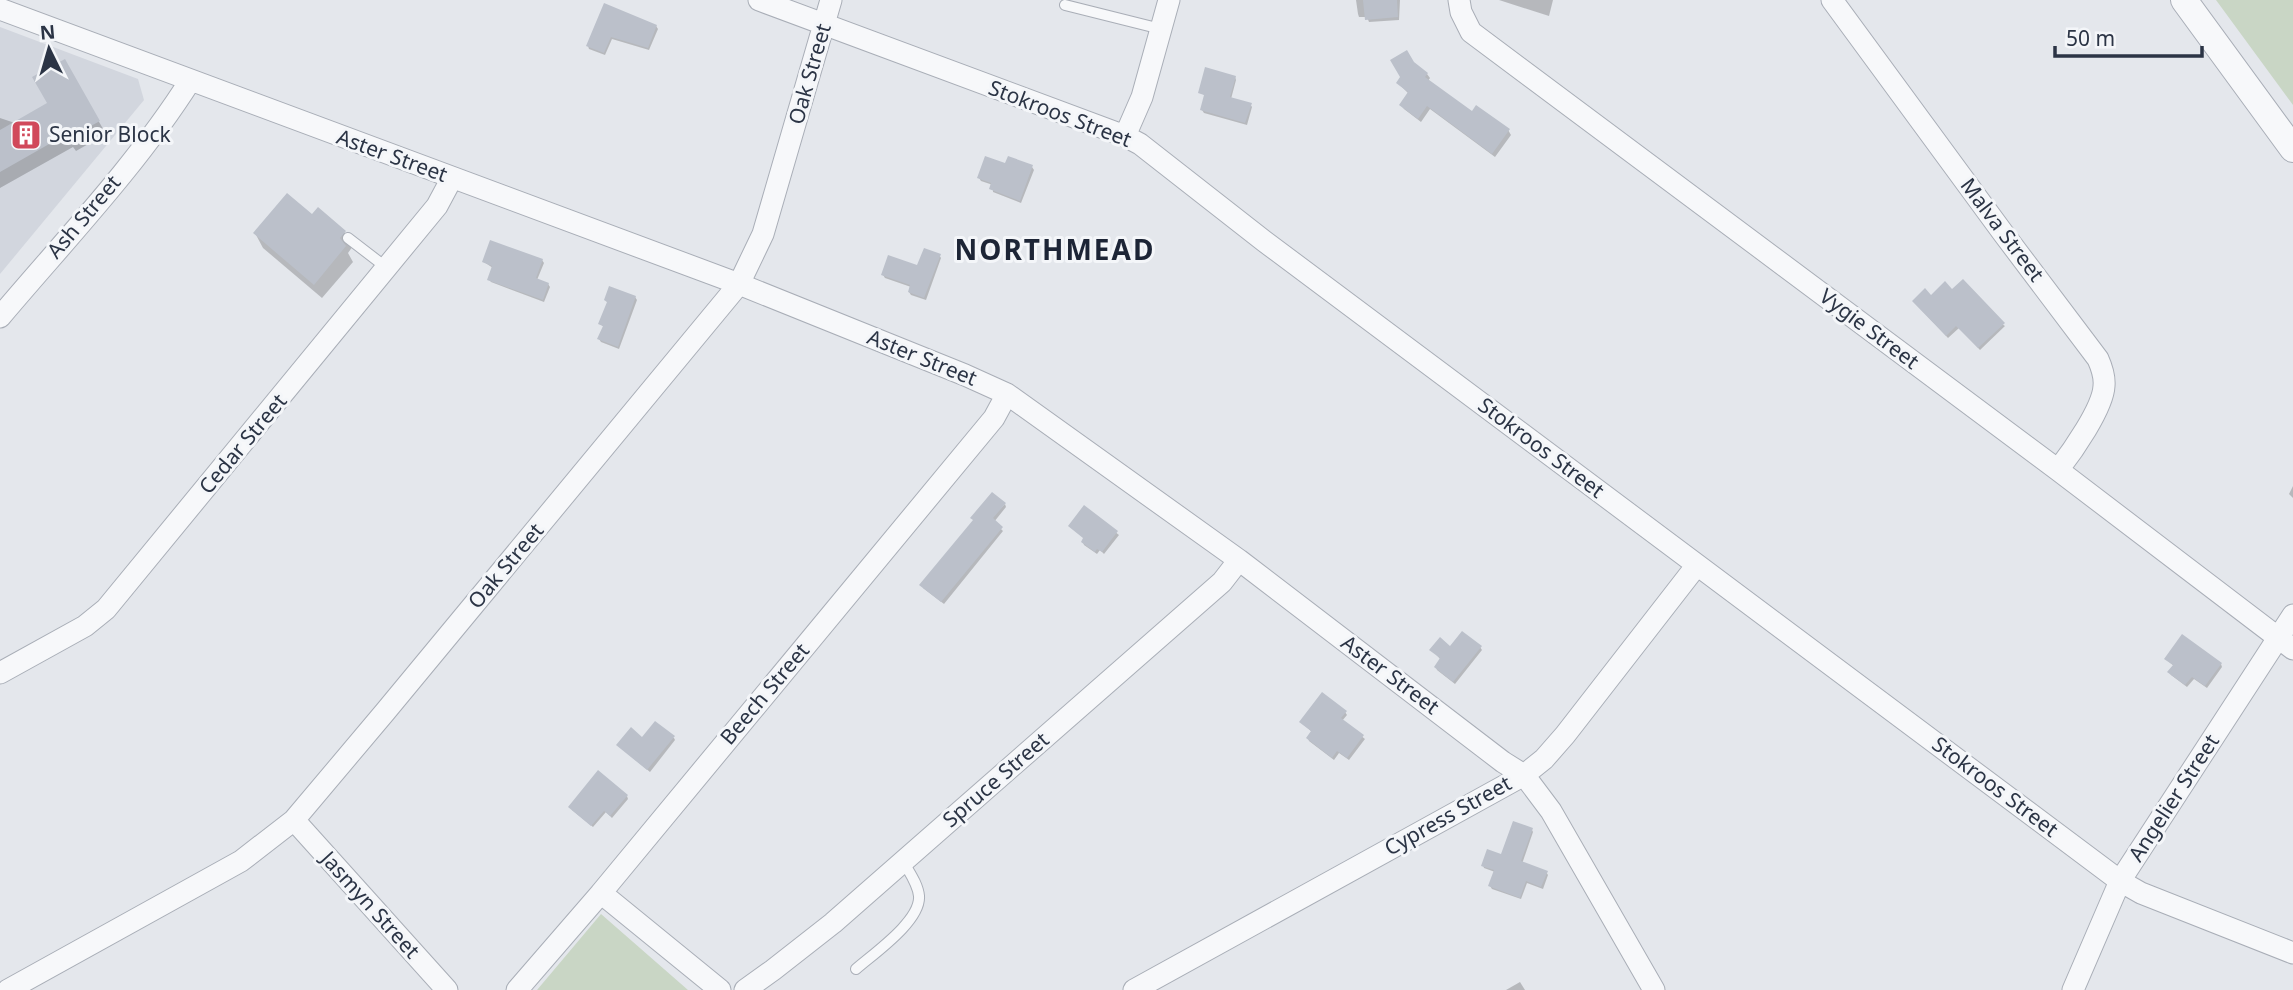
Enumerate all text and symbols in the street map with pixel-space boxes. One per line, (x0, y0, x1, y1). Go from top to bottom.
north arrow (14, 14, 84, 84)
scale bar (2055, 14, 2202, 58)
text: N (39, 18, 56, 46)
street label: Oak Street (781, 20, 837, 127)
text: 50 m (2066, 24, 2115, 52)
street label: Stokroos Street (985, 73, 1136, 153)
building icon: Senior Block (9, 118, 43, 152)
place label: Senior Block (49, 120, 171, 148)
street label: Aster Street (333, 122, 452, 188)
street label: Ash Street (40, 169, 127, 264)
street label: Malva Street (1955, 172, 2051, 287)
district label: NORTHMEAD (955, 230, 1155, 268)
street label: Vygie Street (1814, 282, 1925, 375)
street label: Aster Street (864, 322, 982, 392)
street label: Cedar Street (192, 387, 293, 499)
street label: Stokroos Street (1473, 391, 1611, 504)
street label: Oak Street (461, 516, 549, 614)
street label: Aster Street (1336, 628, 1446, 720)
street label: Beech Street (713, 636, 815, 750)
street label: Spruce Street (936, 725, 1055, 833)
street label: Angelier Street (2121, 728, 2225, 867)
street label: Stokroos Street (1927, 730, 2065, 843)
street label: Cypress Street (1379, 768, 1516, 862)
street label: Jasmyn Street (314, 843, 427, 964)

